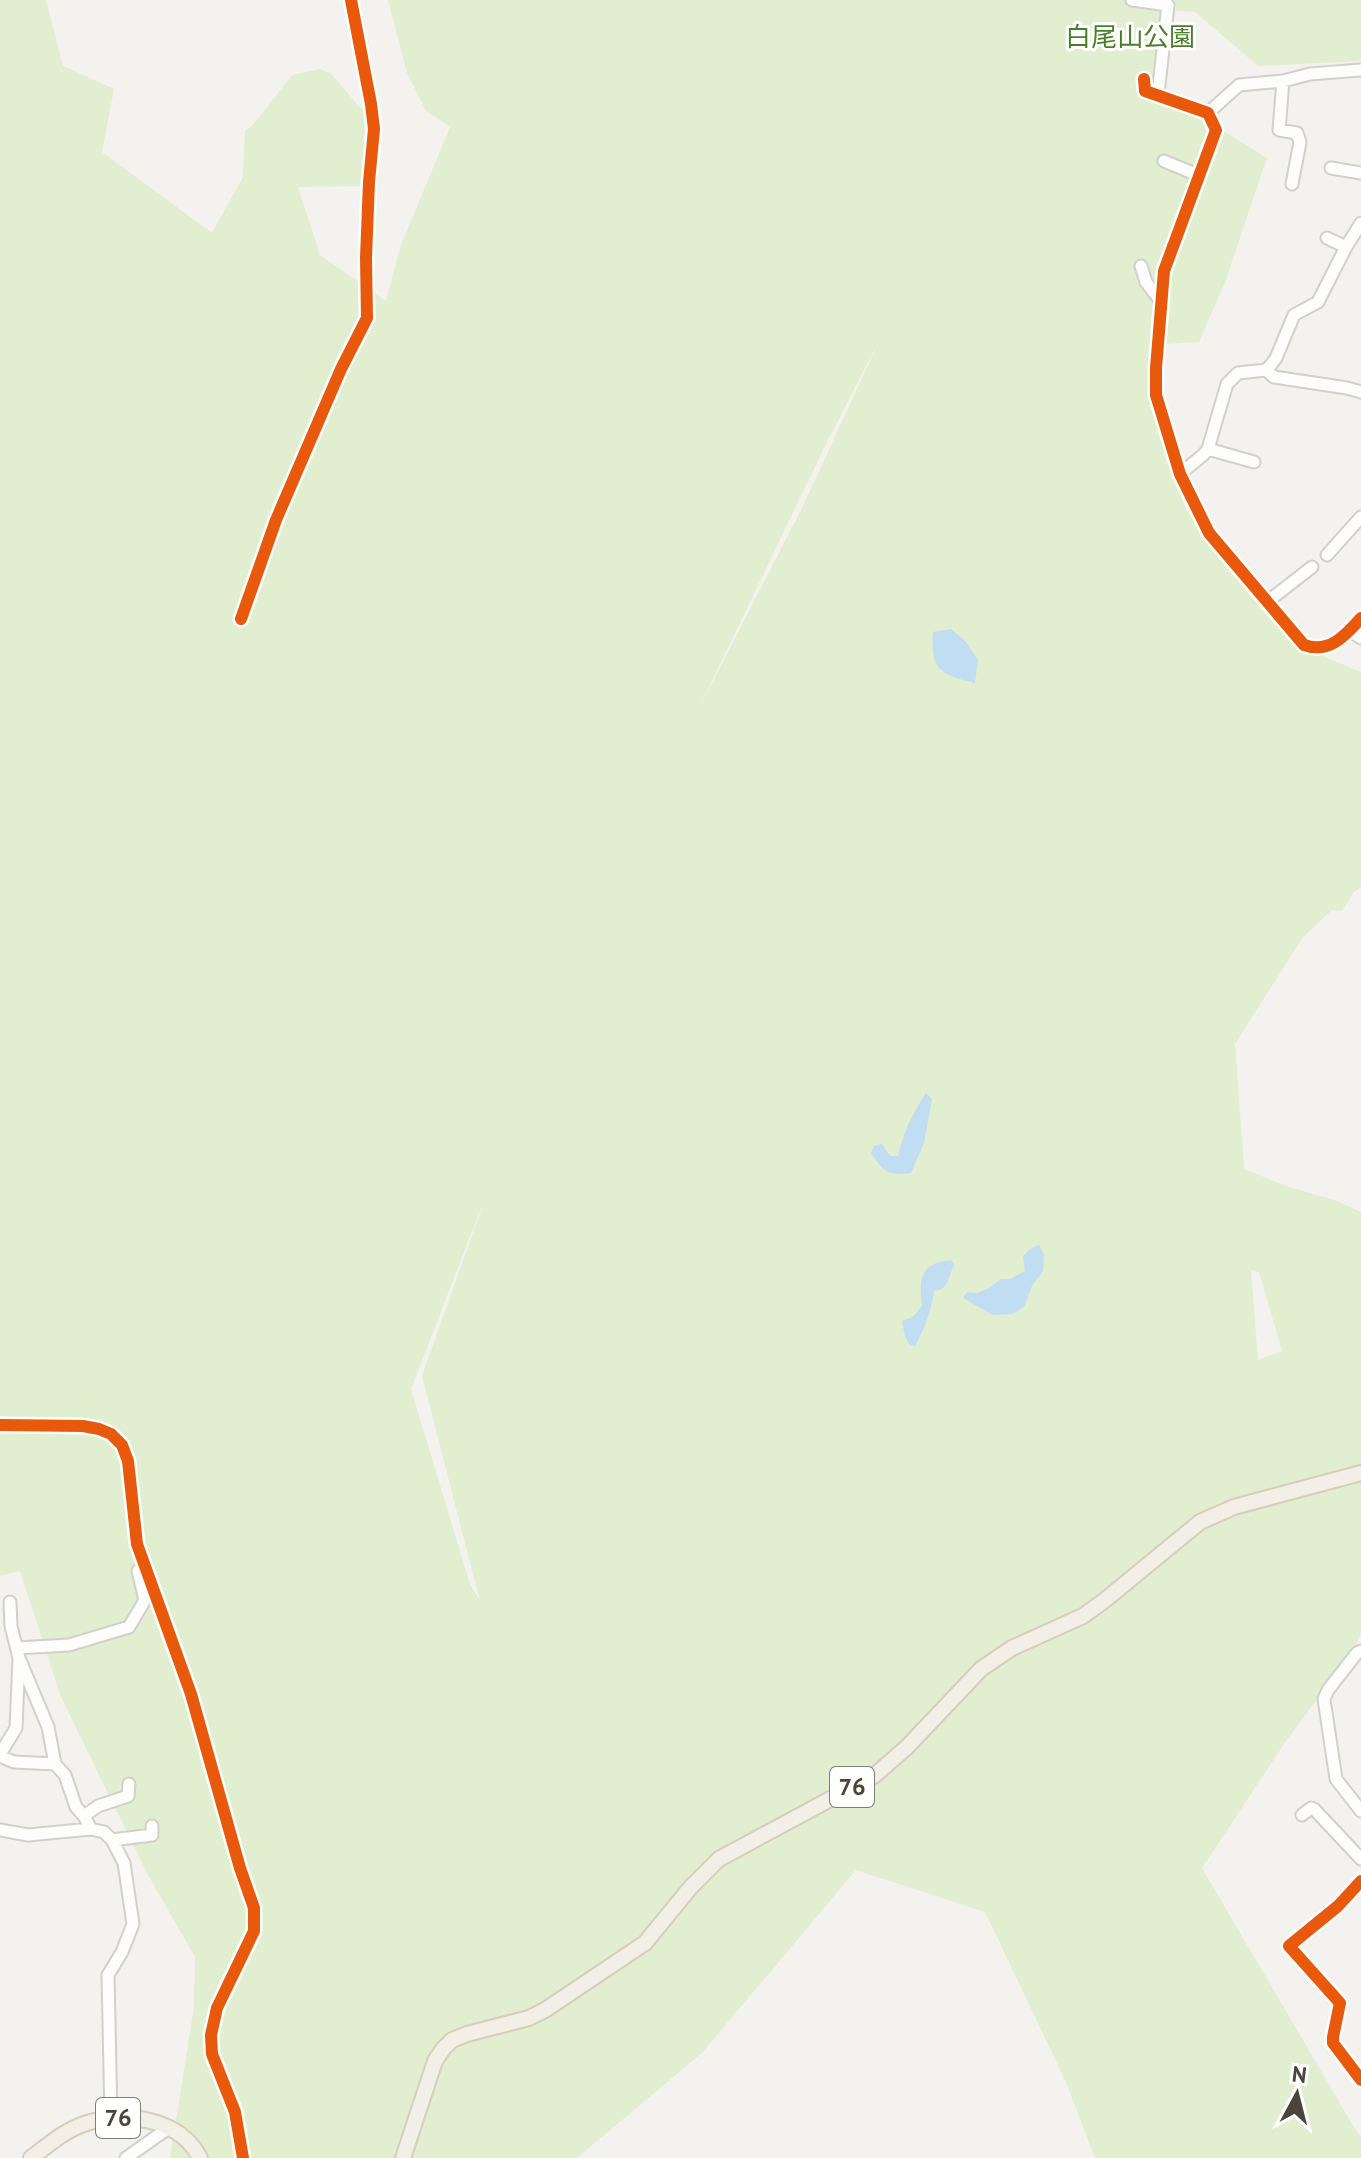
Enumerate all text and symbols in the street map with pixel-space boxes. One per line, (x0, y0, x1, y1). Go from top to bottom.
park label: 白尾山公園 (1065, 20, 1195, 53)
road number: 76 (830, 1767, 874, 1807)
north arrow (1257, 2054, 1337, 2134)
text: N (1291, 2059, 1308, 2089)
road number: 76 (96, 2098, 140, 2138)

